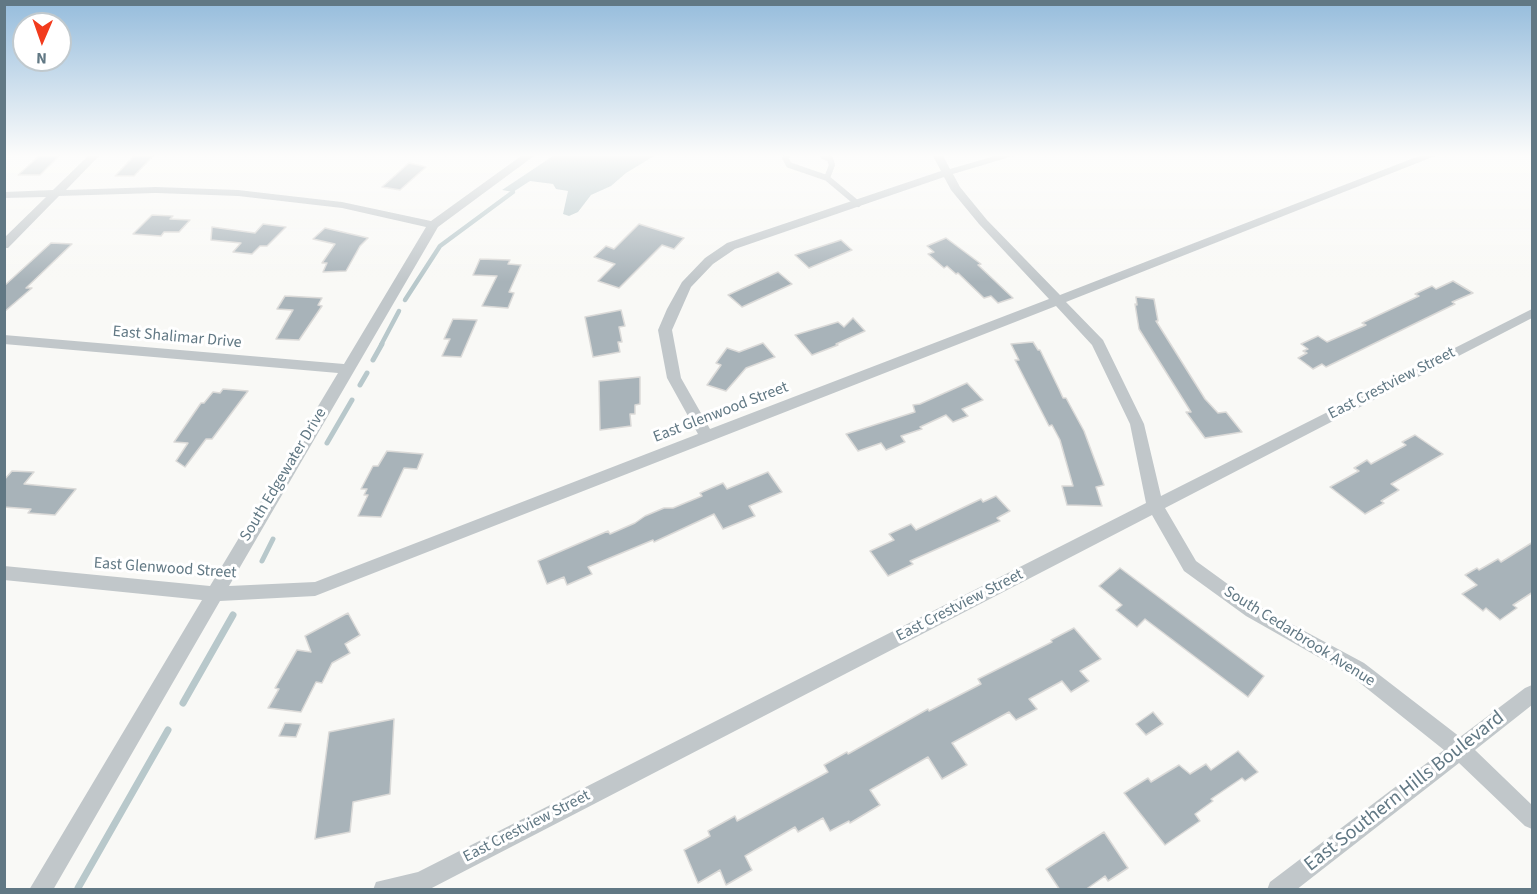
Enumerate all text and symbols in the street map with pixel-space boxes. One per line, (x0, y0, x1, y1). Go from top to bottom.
north arrow (12, 12, 72, 72)
text: N (36, 47, 47, 69)
street label: East Shalimar Drive (112, 323, 242, 353)
street label: East Crestview Street (1325, 344, 1459, 424)
street label: East Glenwood Street (651, 378, 791, 448)
street label: South Edgewater Drive (237, 405, 331, 545)
street label: East Glenwood Street (93, 554, 237, 584)
street label: East Crestview Street (893, 566, 1027, 646)
street label: South Cedarbrook Avenue (1220, 583, 1378, 691)
street label: East Southern Hills Boulevard (1300, 706, 1510, 878)
street label: East Crestview Street (460, 787, 594, 867)

